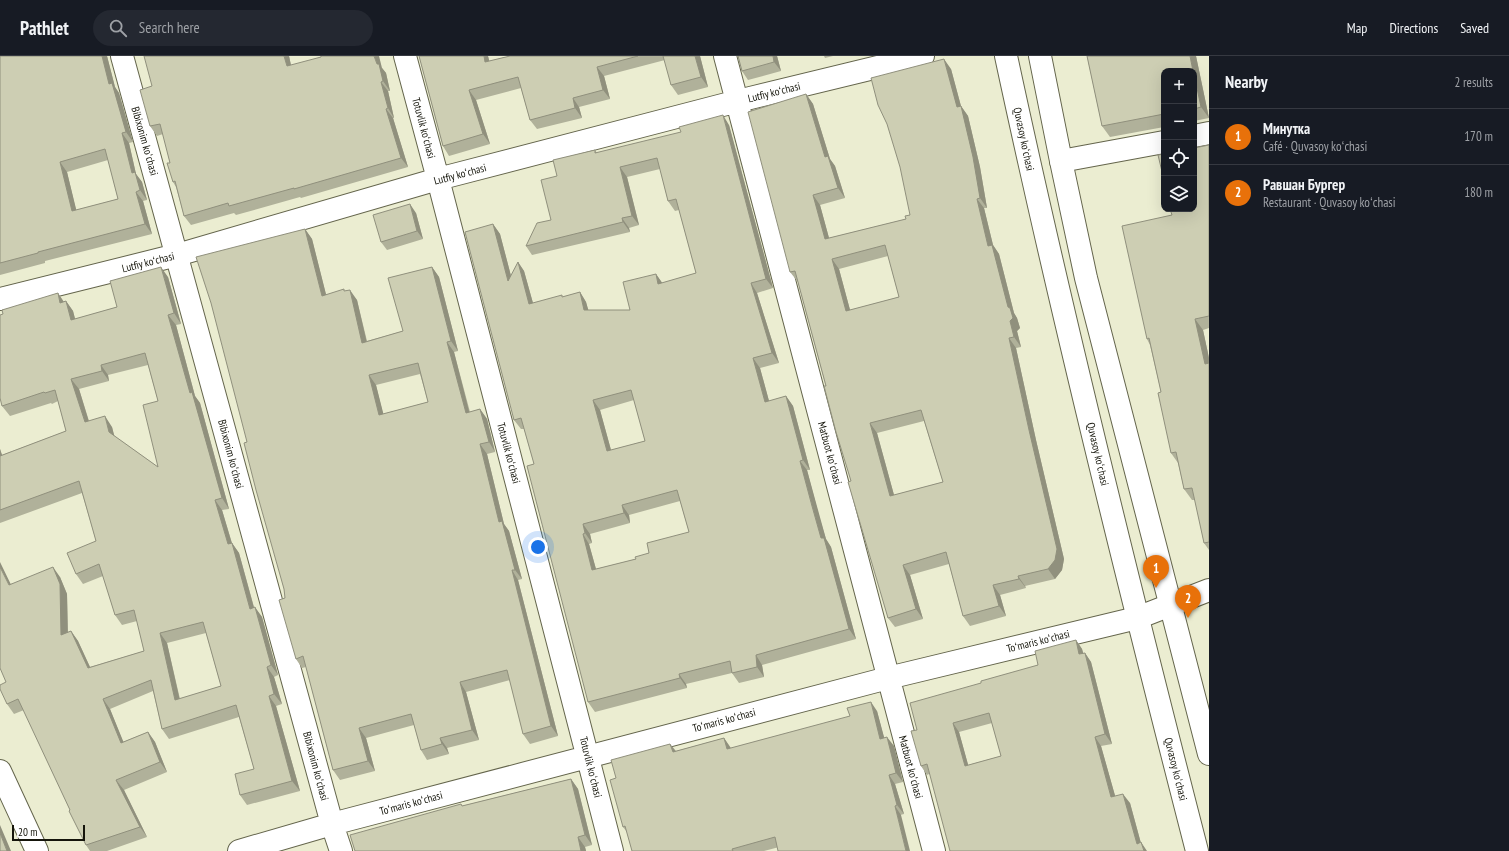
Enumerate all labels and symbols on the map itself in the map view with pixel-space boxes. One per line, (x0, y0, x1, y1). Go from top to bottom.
street label: Lutfiy koʻchasi (746, 79, 802, 105)
street label: Totuvlik koʻchasi (409, 96, 439, 160)
street label: Bibixonim koʻchasi (128, 105, 162, 177)
street label: Quvasoy koʻchasi (1010, 106, 1038, 172)
street label: Lutfiy koʻchasi (432, 160, 488, 188)
street label: Lutfiy koʻchasi (120, 249, 176, 275)
street label: Bibixonim koʻchasi (215, 418, 247, 490)
street label: Matbuot koʻchasi (815, 420, 845, 486)
street label: Totuvlik koʻchasi (494, 421, 524, 485)
street label: Quvasoy koʻchasi (1084, 421, 1112, 487)
your location (528, 537, 548, 557)
pin: 1 (1143, 555, 1169, 588)
pin: 2 (1175, 585, 1201, 618)
street label: Toʻmaris koʻchasi (1005, 626, 1071, 656)
street label: Toʻmaris koʻchasi (691, 705, 757, 735)
street label: Bibixonim koʻchasi (300, 730, 332, 802)
street label: Matbuot koʻchasi (896, 734, 926, 800)
street label: Totuvlik koʻchasi (577, 735, 605, 799)
street label: Quvasoy koʻchasi (1161, 736, 1191, 802)
street label: Toʻmaris koʻchasi (378, 788, 444, 818)
scale bar (12, 823, 85, 842)

